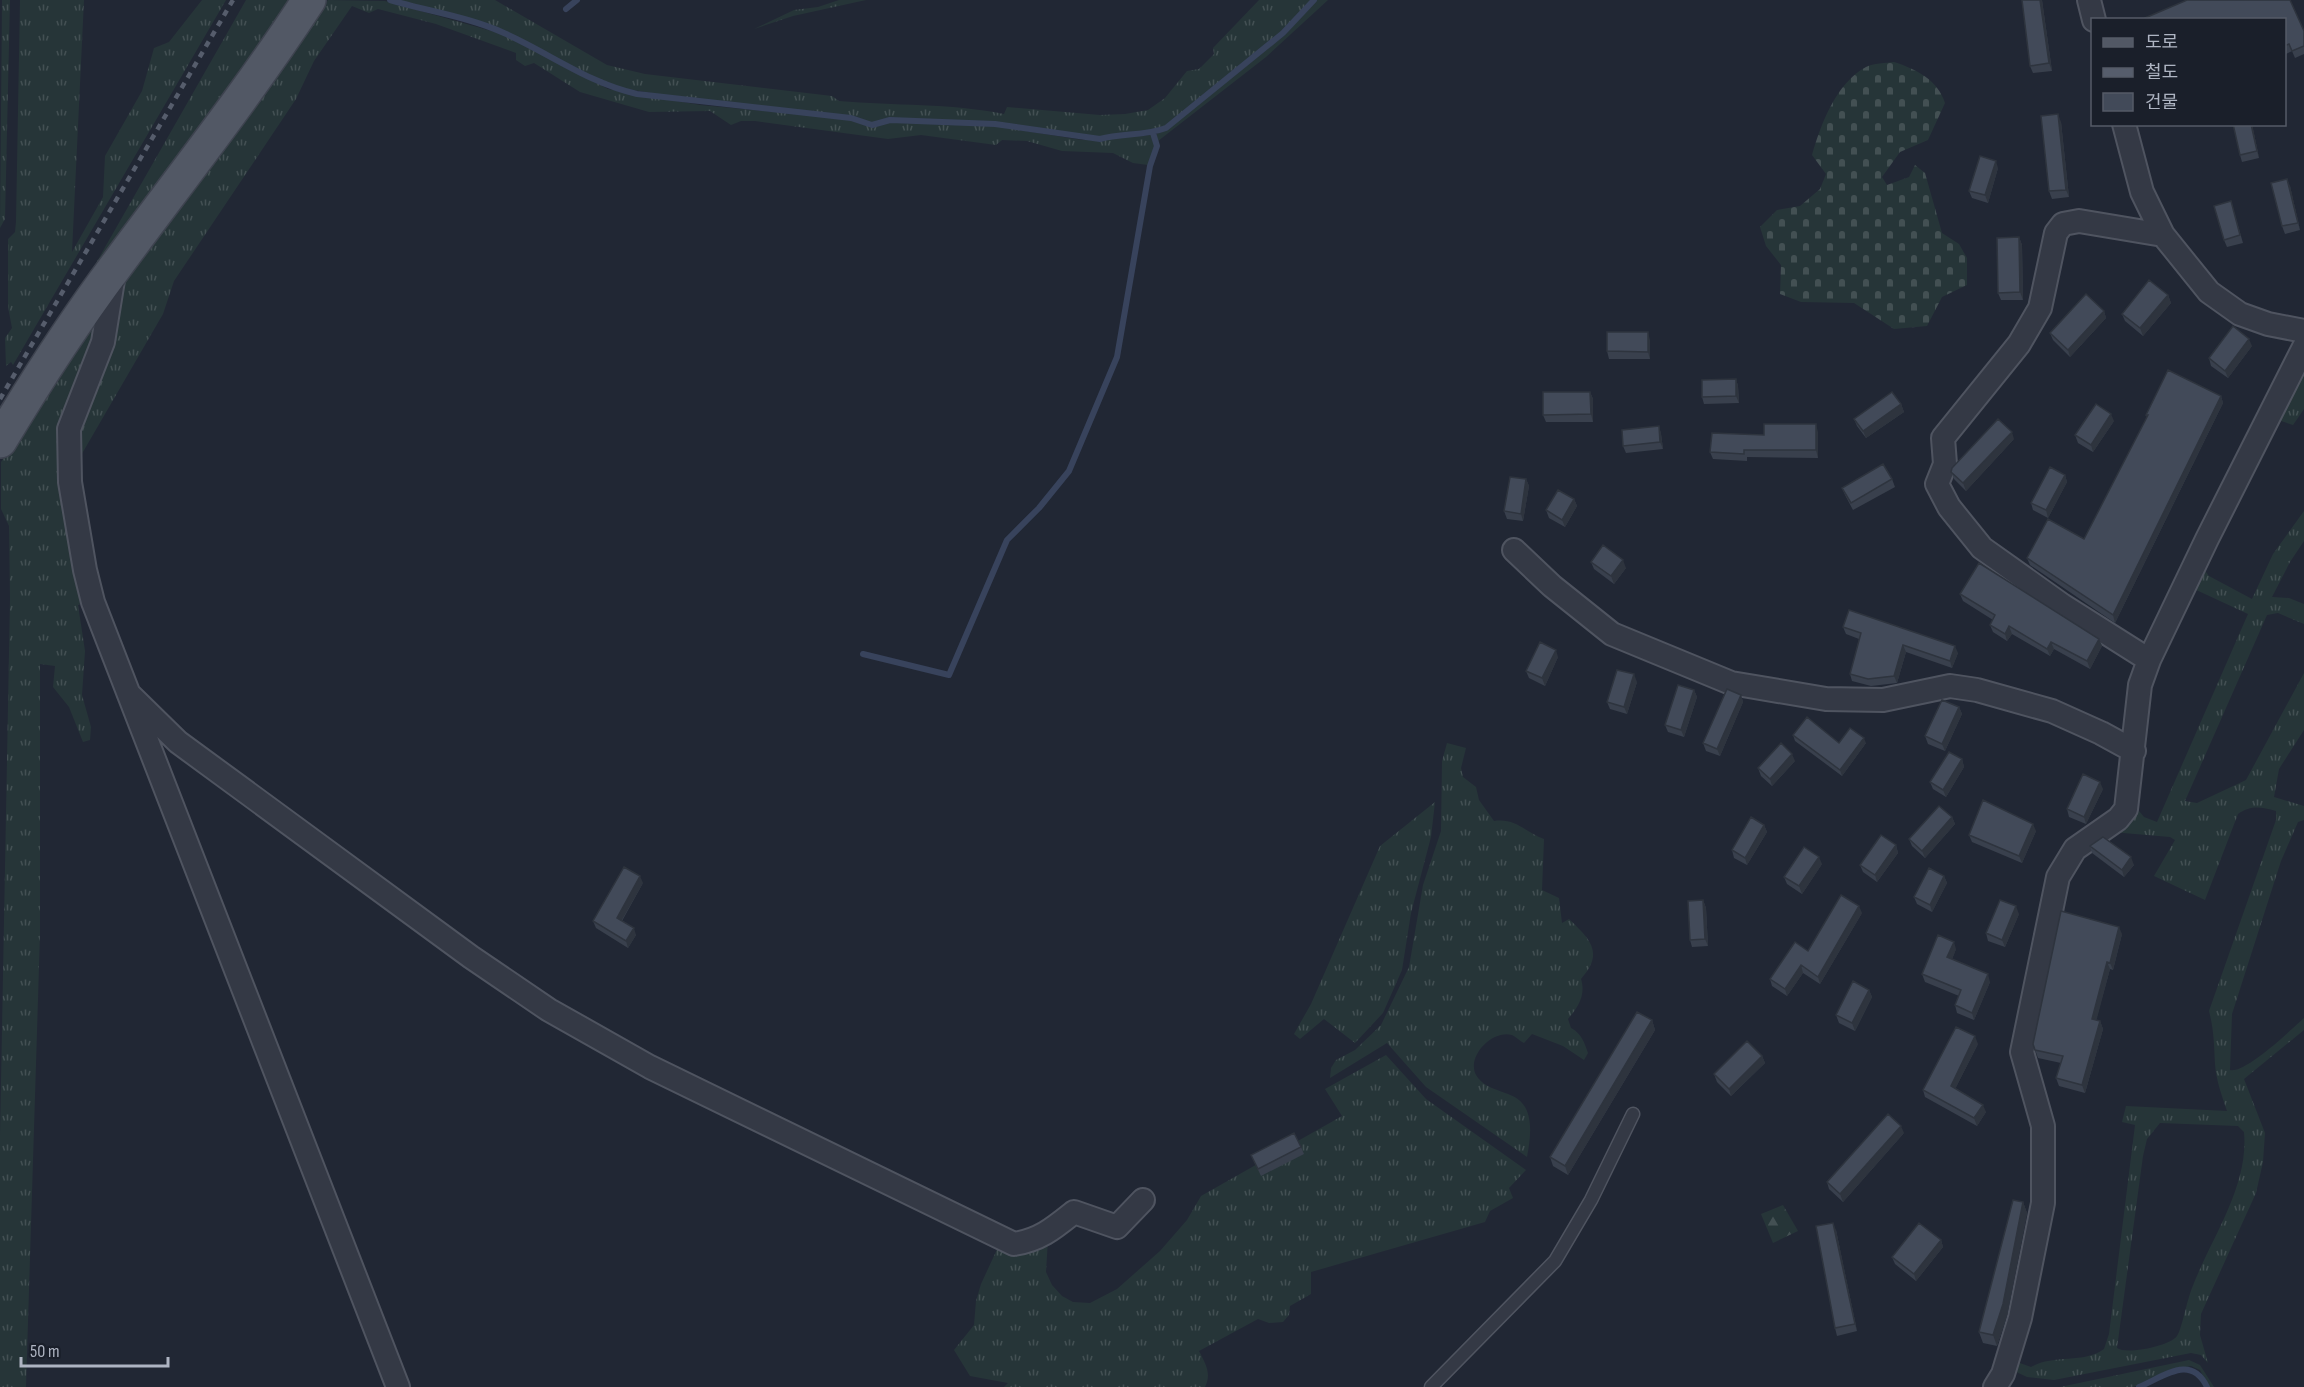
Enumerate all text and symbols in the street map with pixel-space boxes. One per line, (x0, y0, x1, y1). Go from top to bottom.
legend (2091, 18, 2286, 126)
text: 도로 (2145, 32, 2178, 53)
text: 철도 (2145, 62, 2178, 83)
text: 건물 (2145, 92, 2178, 113)
scale bar (21, 1330, 168, 1368)
text: 50 m (30, 1341, 60, 1362)

